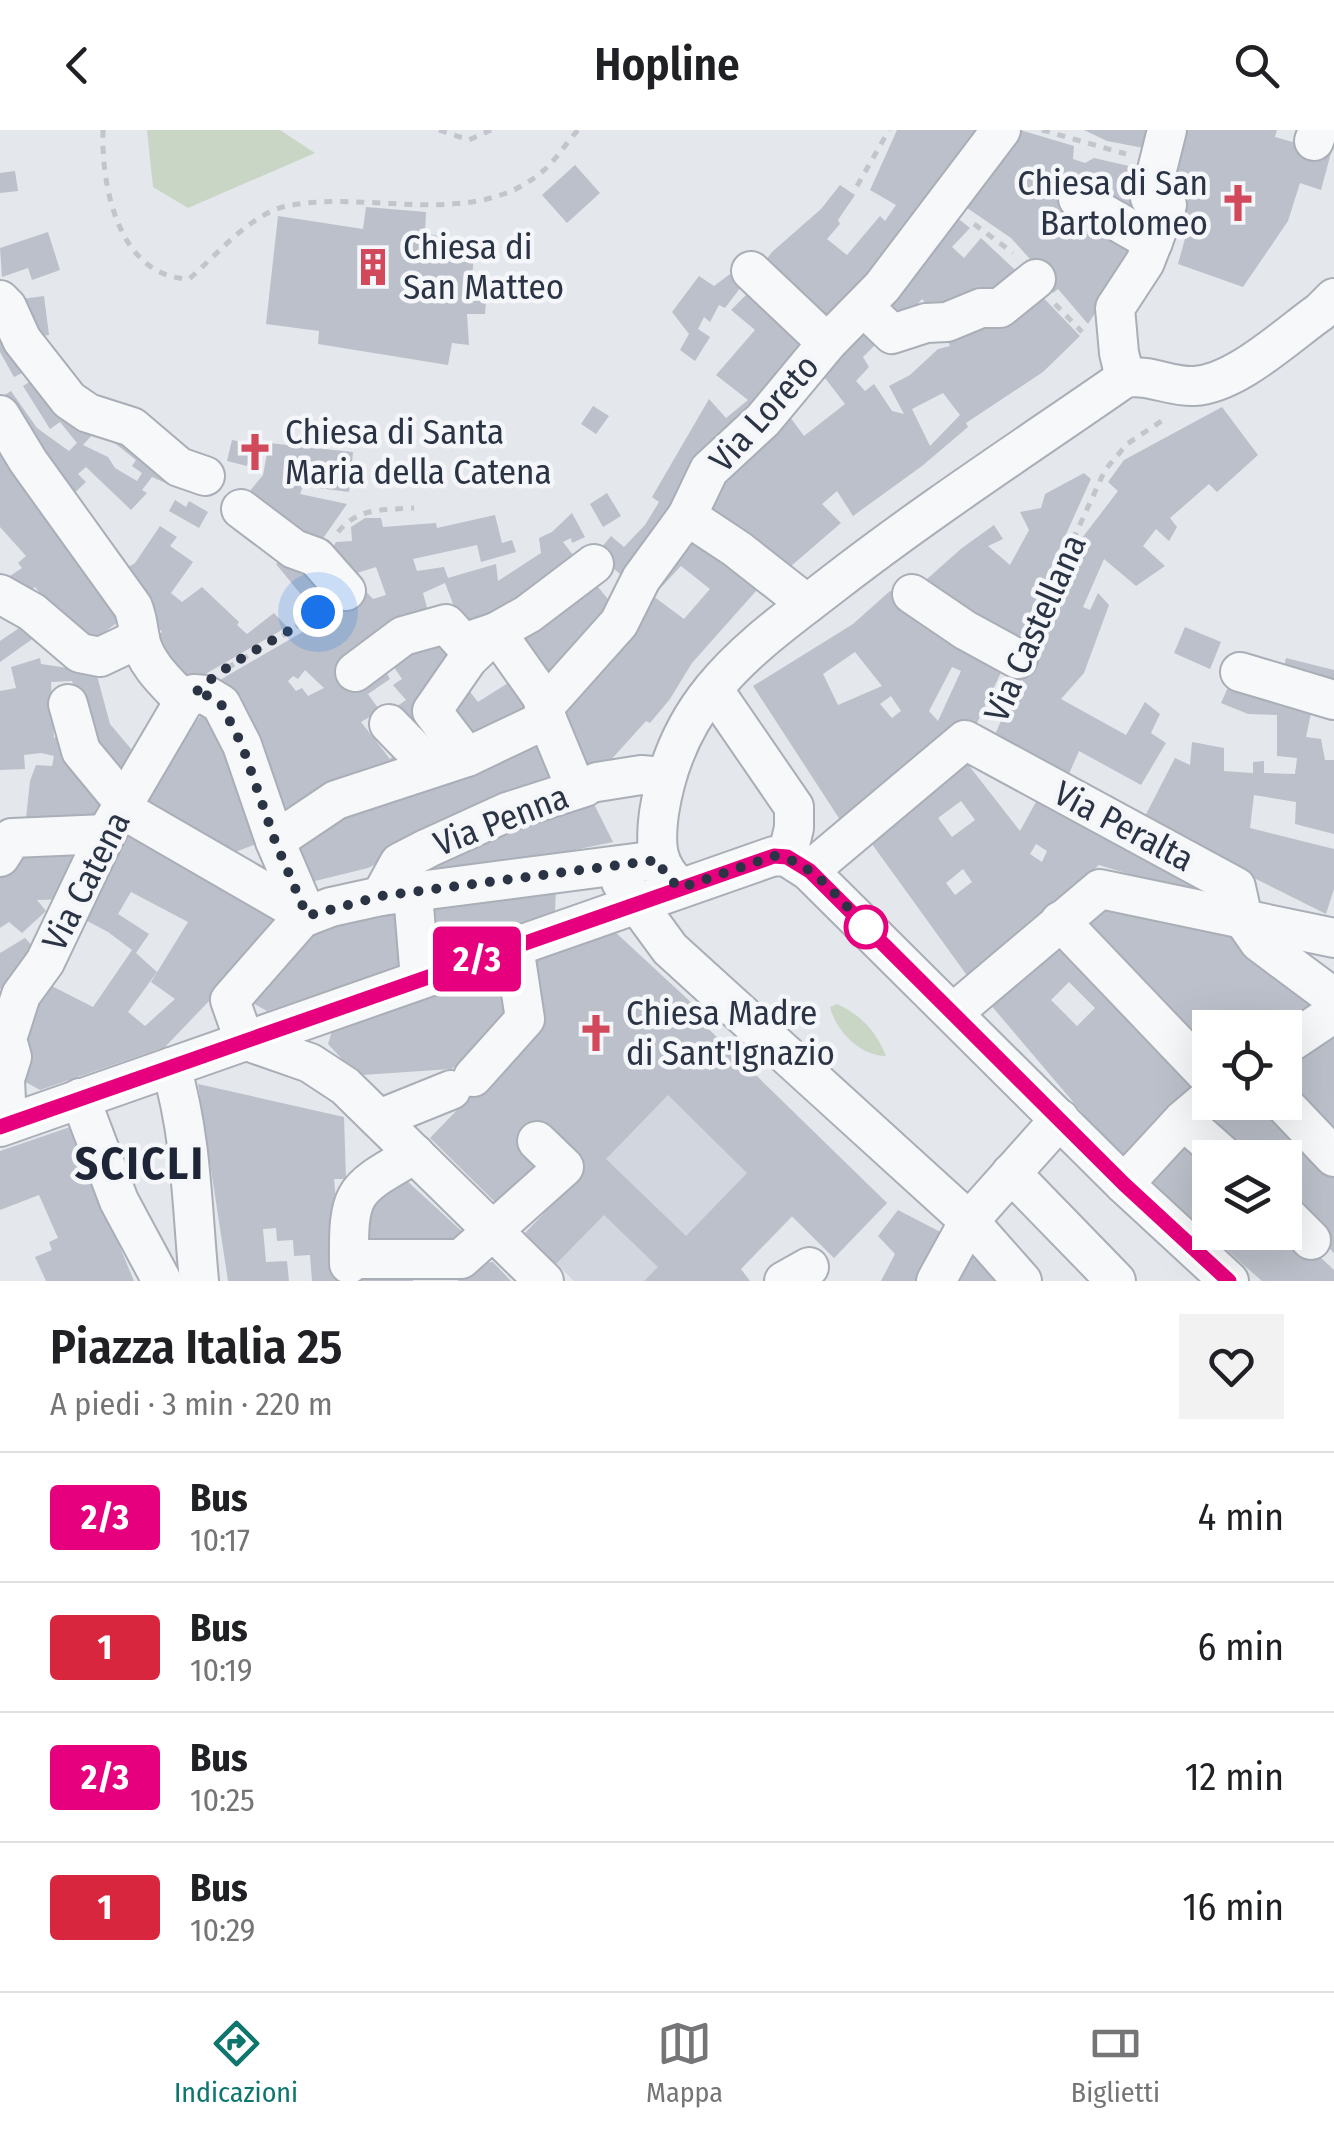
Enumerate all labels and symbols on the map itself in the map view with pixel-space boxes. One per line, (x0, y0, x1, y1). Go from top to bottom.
place label: Chiesa di San Bartolomeo (1017, 162, 1208, 244)
church icon: Chiesa di San Bartolomeo (1217, 182, 1259, 224)
place label: Chiesa di San Matteo (403, 226, 564, 308)
building icon: Chiesa di San Matteo (352, 246, 394, 288)
street label: Via Loreto (701, 346, 827, 480)
place label: Chiesa di Santa Maria della Catena (285, 411, 552, 493)
church icon: Chiesa di Santa Maria della Catena (234, 431, 276, 473)
street label: Via Castellana (975, 528, 1095, 728)
your location (293, 587, 343, 637)
street label: Via Peralta (1047, 772, 1201, 880)
street label: Via Penna (428, 775, 574, 865)
street label: Via Catena (33, 804, 139, 958)
unlabelled marker (845, 906, 887, 948)
line badge: 2/3 (420, 926, 534, 992)
place label: Chiesa Madre di Sant'Ignazio (626, 992, 835, 1074)
church icon: Chiesa Madre di Sant'Ignazio (575, 1012, 617, 1054)
district label: SCICLI (75, 1137, 205, 1191)

